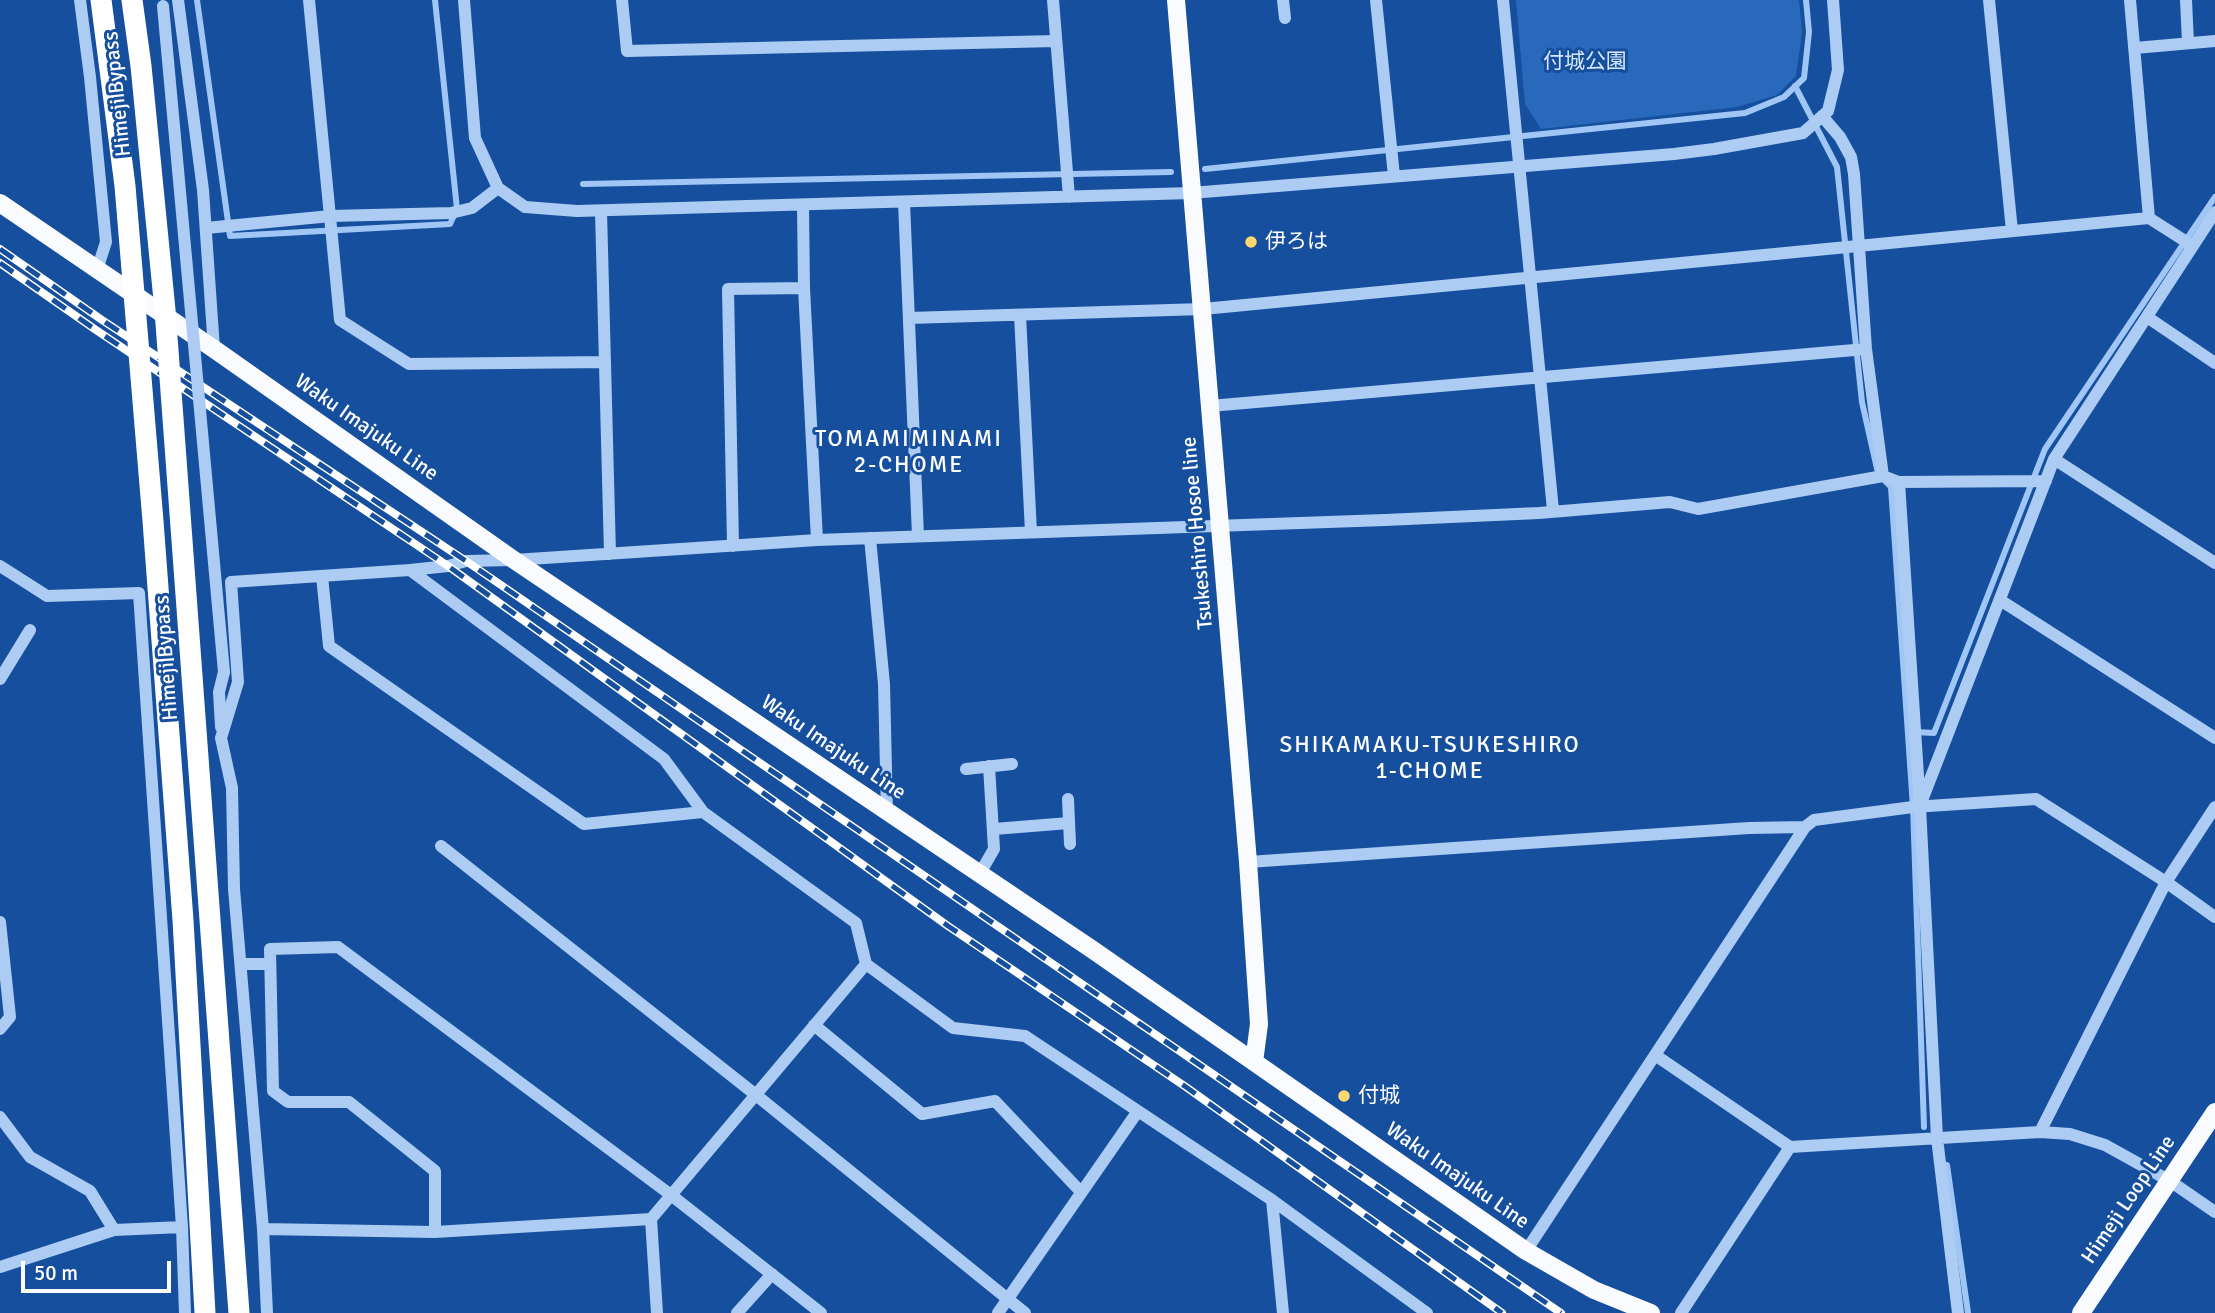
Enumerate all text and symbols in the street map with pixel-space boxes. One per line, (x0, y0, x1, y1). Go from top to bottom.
street label: Himeji Bypass (99, 30, 137, 158)
park label: 付城公園 (1543, 49, 1627, 75)
place label: 伊ろは (1265, 229, 1328, 255)
marker: 伊ろは (1243, 234, 1259, 250)
street label: Waku Imajuku Line (289, 369, 443, 487)
district label: TOMAMIMINAMI 2-CHOME (816, 426, 1002, 480)
street label: Tsukeshiro Hosoe line (1177, 436, 1219, 630)
street label: Himeji Bypass (150, 594, 184, 722)
street label: Waku Imajuku Line (756, 690, 910, 806)
district label: SHIKAMAKU-TSUKESHIRO 1-CHOME (1282, 732, 1578, 786)
place label: 付城 (1358, 1083, 1400, 1109)
marker: 付城 (1336, 1088, 1352, 1104)
street label: Waku Imajuku Line (1380, 1117, 1534, 1235)
street label: Himeji Loop Line (2077, 1131, 2181, 1269)
scale bar (24, 1246, 175, 1290)
text: 50 m (34, 1260, 78, 1286)

